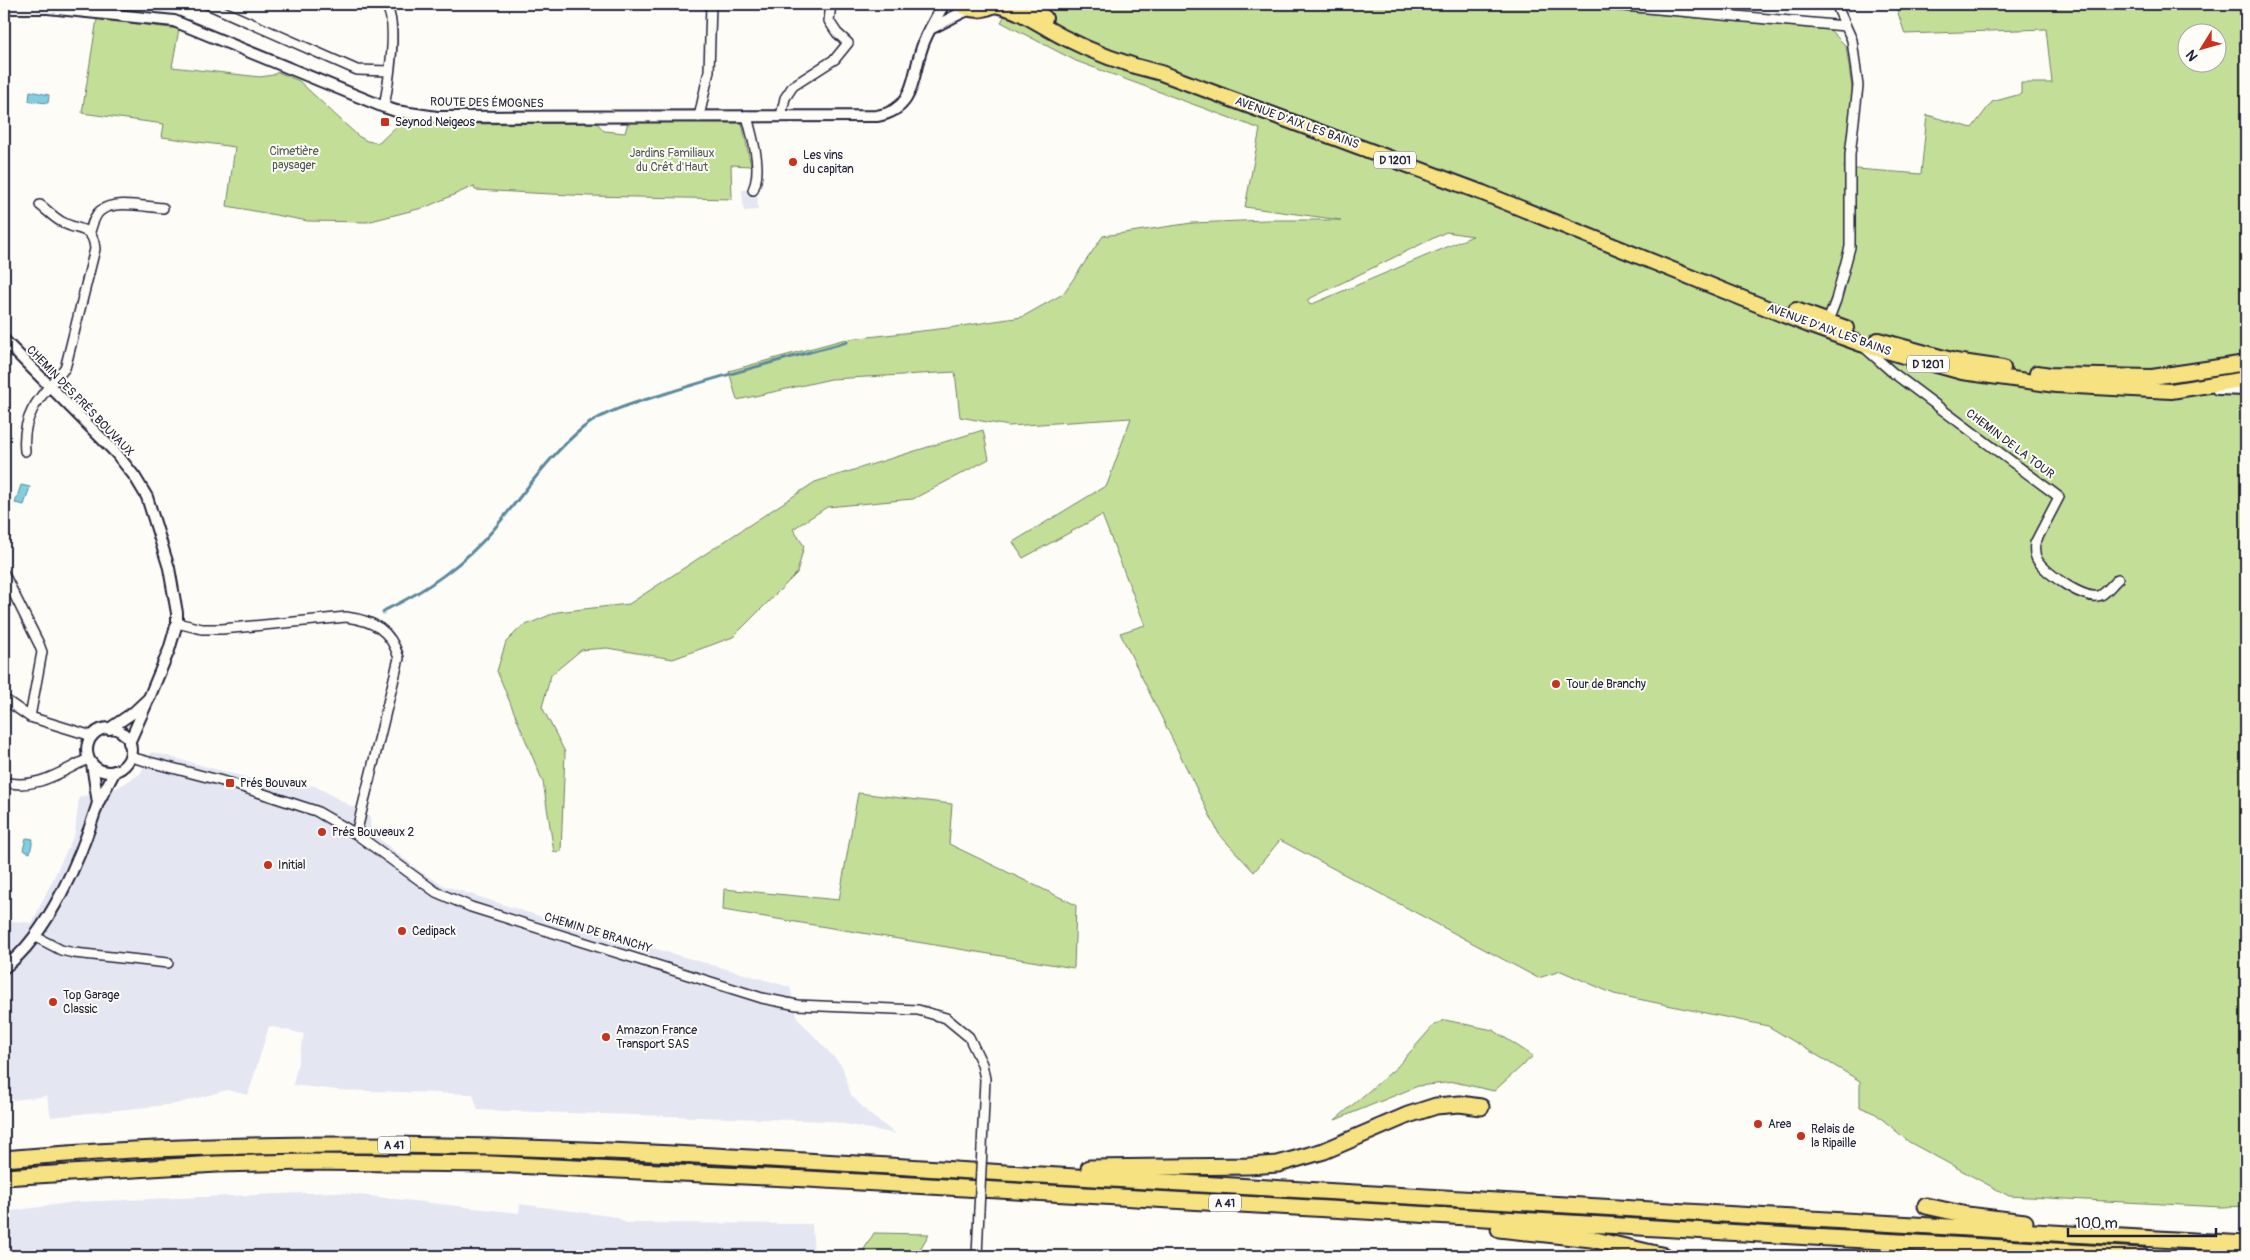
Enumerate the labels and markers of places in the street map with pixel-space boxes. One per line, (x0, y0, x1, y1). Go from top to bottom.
place label: Seynod Neigeos (395, 115, 476, 130)
marker: Seynod Neigeos (379, 116, 391, 128)
place label: Les vins du capitan (803, 148, 854, 177)
marker: Les vins du capitan (787, 156, 799, 168)
place label: Tour de Branchy (1566, 677, 1646, 692)
marker: Tour de Branchy (1550, 678, 1562, 690)
place label: Prés Bouvaux (240, 776, 307, 791)
marker: Prés Bouvaux (224, 777, 236, 789)
place label: Prés Bouveaux 2 (332, 825, 415, 840)
marker: Prés Bouveaux 2 (316, 826, 328, 838)
place label: Initial (278, 858, 306, 873)
marker: Initial (262, 859, 274, 871)
place label: Cedipack (412, 924, 456, 939)
marker: Cedipack (396, 925, 408, 937)
place label: Top Garage Classic (63, 988, 119, 1017)
marker: Top Garage Classic (47, 996, 59, 1008)
place label: Amazon France Transport SAS (616, 1023, 697, 1052)
marker: Amazon France Transport SAS (600, 1031, 612, 1043)
place label: Area (1768, 1117, 1792, 1132)
marker: Area (1752, 1118, 1764, 1130)
place label: Relais de la Ripaille (1811, 1122, 1856, 1151)
marker: Relais de la Ripaille (1795, 1130, 1807, 1142)

